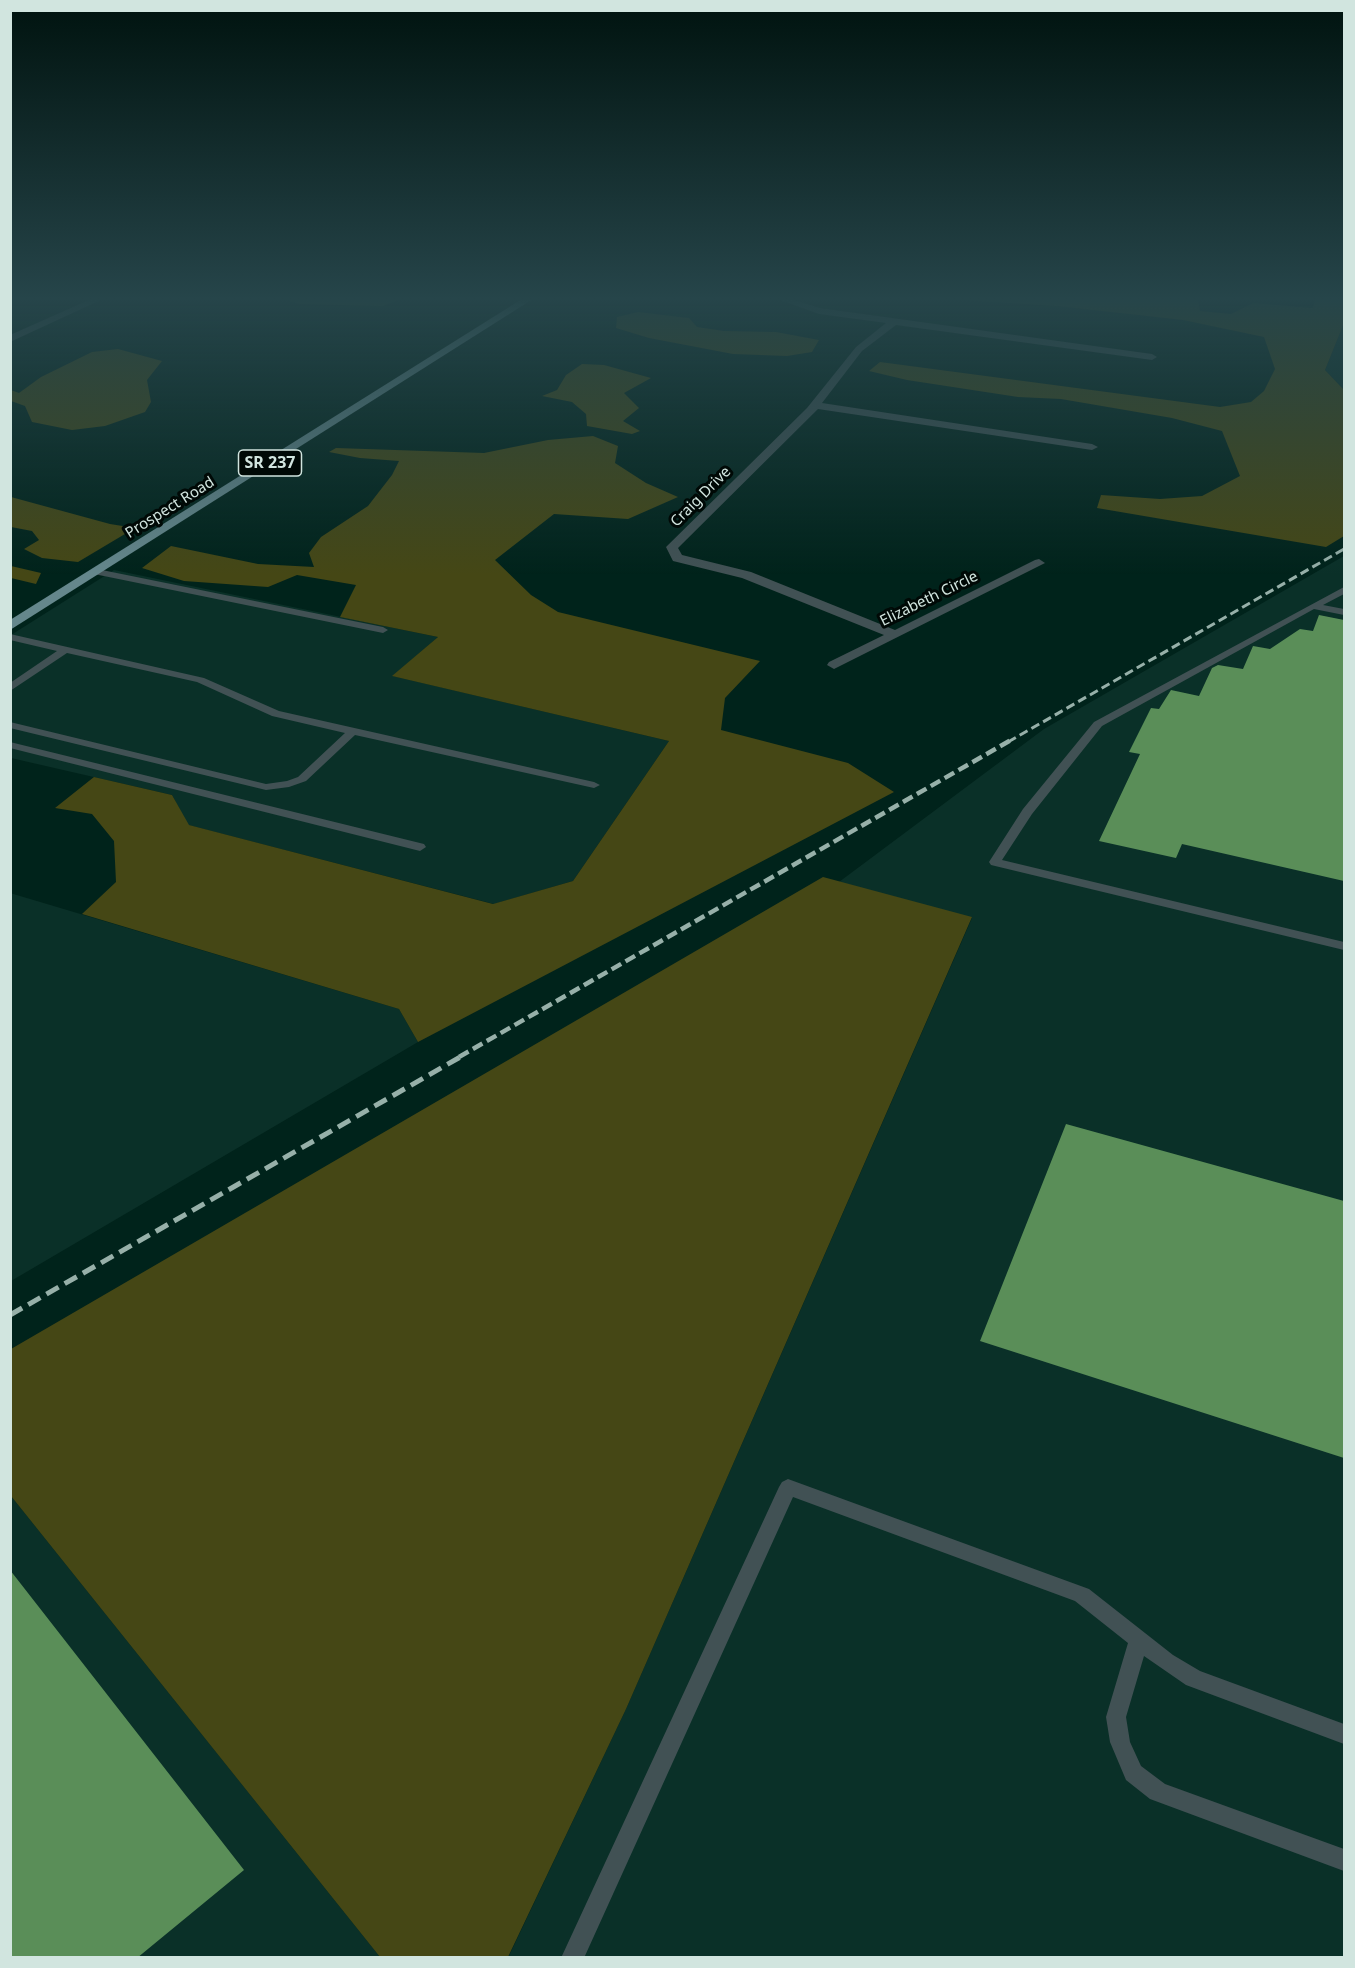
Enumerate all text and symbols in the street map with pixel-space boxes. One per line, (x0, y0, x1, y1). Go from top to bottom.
road number: SR 237 (238, 450, 302, 476)
street label: Craig Drive (667, 463, 735, 531)
street label: Prospect Road (122, 473, 218, 543)
street label: Elizabeth Circle (877, 568, 981, 630)

